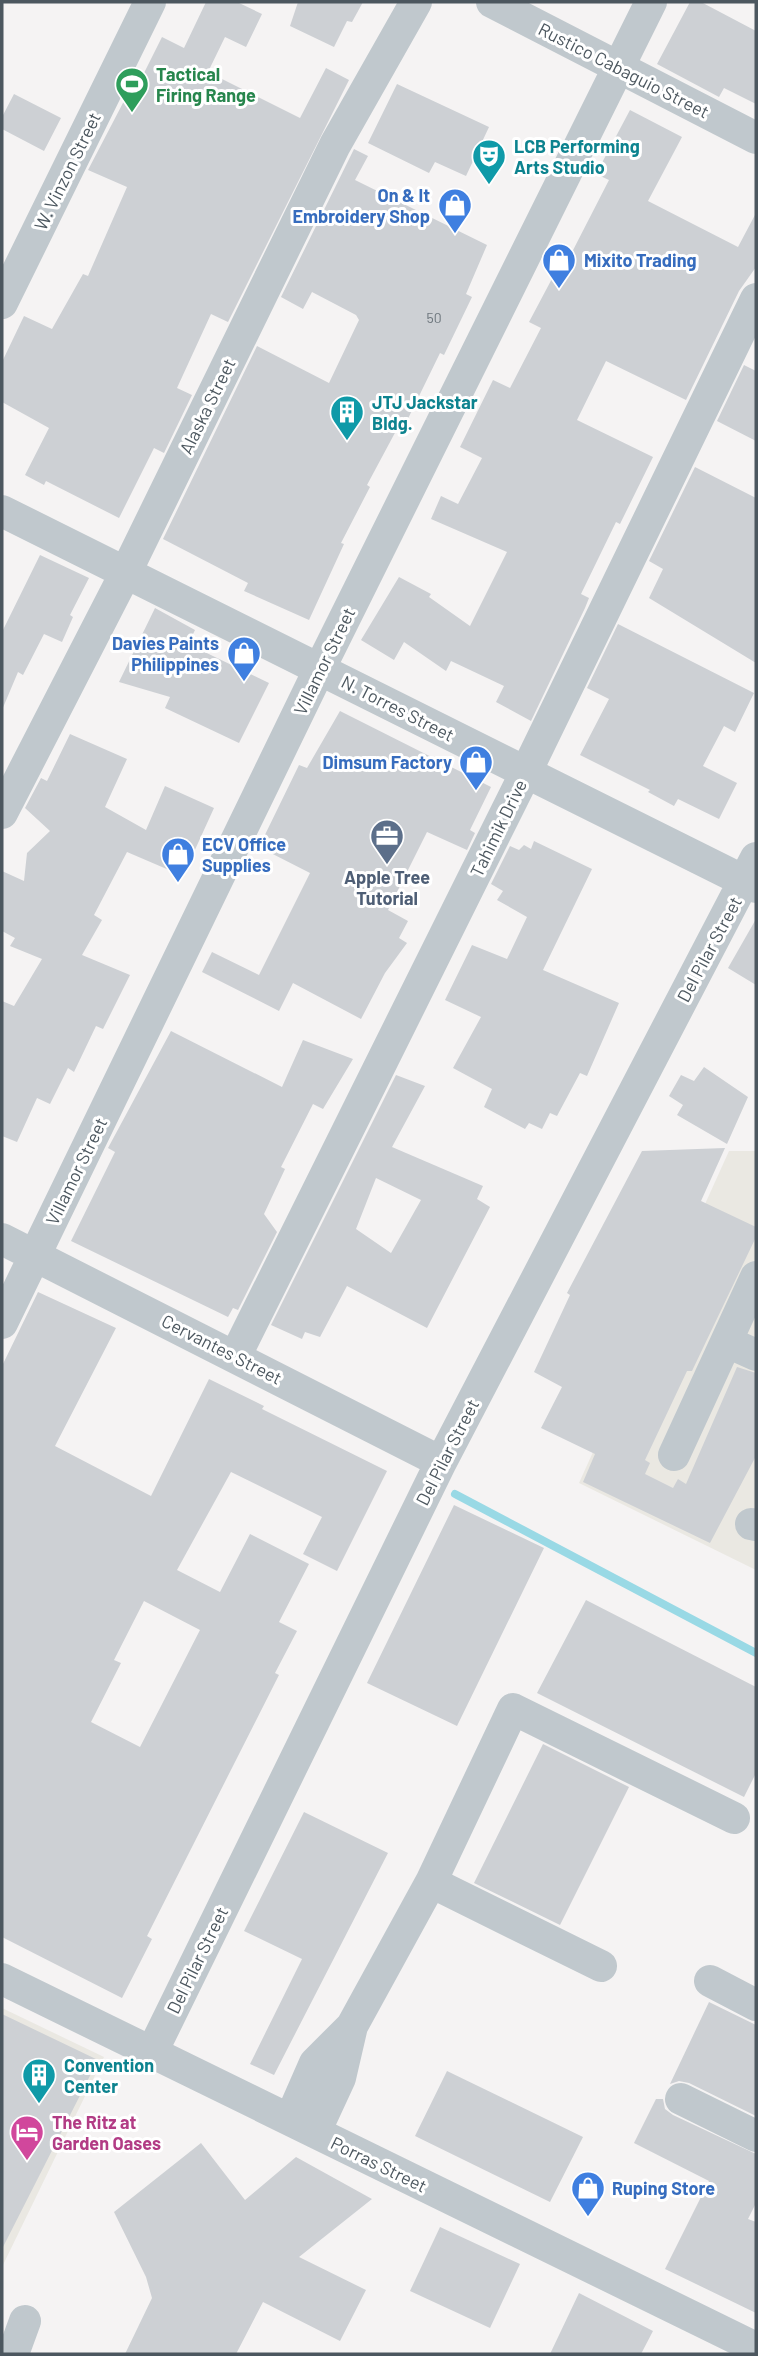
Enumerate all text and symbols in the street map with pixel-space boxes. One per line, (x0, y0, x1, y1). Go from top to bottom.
street label: Rustico Cabaguio Street (535, 17, 713, 123)
place label: Tactical Firing Range (156, 63, 256, 106)
sports icon: Tactical Firing Range (113, 65, 151, 114)
street label: W. Vinzon Street (29, 108, 105, 234)
place label: LCB Performing Arts Studio (514, 135, 640, 178)
theatre icon: LCB Performing Arts Studio (470, 137, 508, 186)
place label: On & It Embroidery Shop (292, 184, 430, 227)
shop icon: On & It Embroidery Shop (436, 186, 474, 235)
shop icon: Mixito Trading (540, 241, 578, 290)
place label: Mixito Trading (584, 249, 697, 271)
house number: 50 (426, 309, 442, 326)
street label: Alaska Street (174, 355, 240, 457)
place label: JTJ Jackstar Bldg. (372, 391, 478, 434)
building icon: JTJ Jackstar Bldg. (328, 393, 366, 442)
street label: Villamor Street (289, 604, 359, 718)
place label: Davies Paints Philippines (112, 632, 219, 675)
shop icon: Davies Paints Philippines (225, 634, 263, 683)
street label: N. Torres Street (338, 670, 458, 746)
shop icon: Dimsum Factory (457, 743, 495, 792)
place label: Dimsum Factory (323, 751, 452, 773)
street label: Tahimik Drive (465, 776, 531, 880)
office icon: Apple Tree Tutorial (368, 817, 406, 866)
place label: ECV Office Supplies (202, 833, 286, 876)
shop icon: ECV Office Supplies (159, 835, 197, 884)
place label: Apple Tree Tutorial (344, 866, 430, 909)
street label: Del Pilar Street (672, 892, 746, 1006)
street label: Villamor Street (41, 1114, 111, 1228)
street label: Cervantes Street (158, 1309, 286, 1389)
street label: Del Pilar Street (411, 1395, 483, 1509)
street label: Del Pilar Street (162, 1903, 232, 2017)
place label: Convention Center (64, 2054, 154, 2097)
building icon: Convention Center (20, 2056, 58, 2105)
place label: The Ritz at Garden Oases (52, 2111, 161, 2154)
hotel icon: The Ritz at Garden Oases (8, 2113, 46, 2162)
street label: Porras Street (328, 2131, 430, 2197)
shop icon: Ruping Store (569, 2169, 607, 2218)
place label: Ruping Store (612, 2177, 715, 2199)

